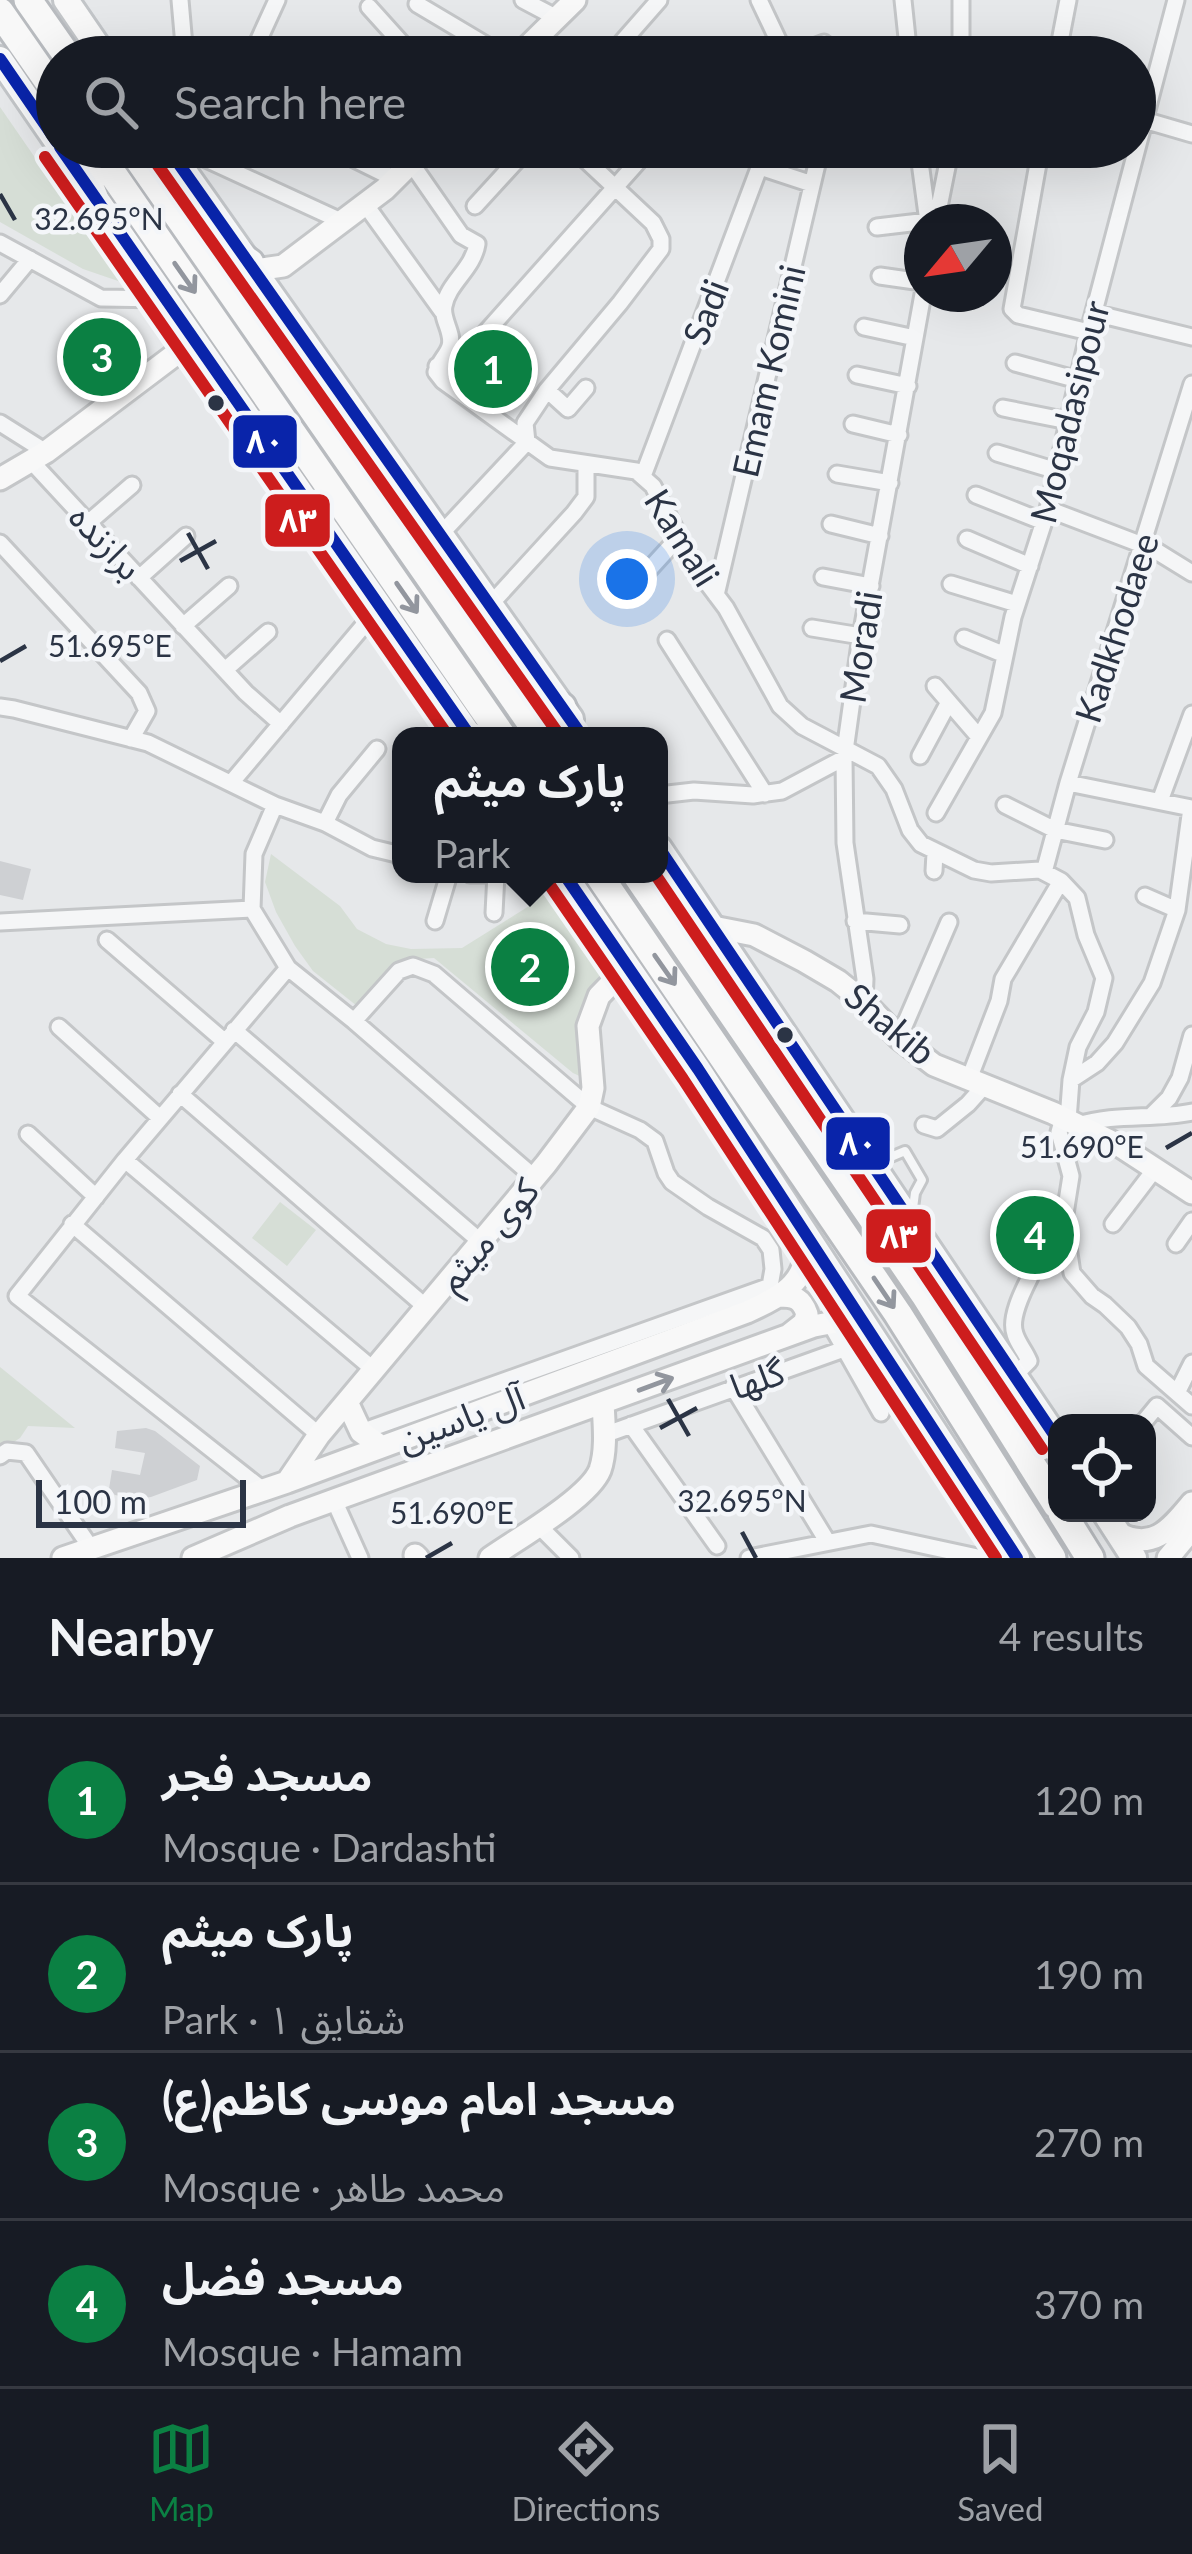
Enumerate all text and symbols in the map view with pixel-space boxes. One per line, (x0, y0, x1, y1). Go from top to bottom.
search box (36, 36, 1156, 168)
icon: search (78, 69, 144, 135)
text: Search here (174, 75, 406, 129)
text: 32.695°N (34, 200, 164, 236)
north arrow (904, 204, 1012, 312)
one-way arrow (172, 260, 197, 294)
street label: Emam Komini (722, 260, 814, 481)
street label: Sadi (673, 273, 737, 350)
street label: Moqadasipour (1020, 296, 1118, 527)
pin: 3 (63, 312, 141, 402)
pin: 1 (454, 324, 532, 414)
unlabelled marker (205, 392, 227, 414)
line badge: ۸۰ (231, 413, 299, 470)
text: ۸۰ (246, 420, 284, 460)
street label: Kamali (636, 481, 730, 594)
line badge: ۸۳ (263, 492, 332, 549)
street label: برازنده (60, 494, 153, 589)
text: ۸۳ (279, 499, 317, 539)
street label: Kadkhodaee (1065, 527, 1167, 728)
your location (597, 549, 657, 609)
one-way arrow (394, 581, 419, 614)
street label: Moradi (829, 588, 891, 706)
text: 51.695°E (48, 627, 172, 663)
popup (392, 727, 668, 883)
text: پارک میثم (434, 753, 626, 807)
text: Park (434, 830, 510, 876)
pin: 2 (491, 922, 569, 1012)
one-way arrow (652, 953, 677, 986)
street label: Shakib (837, 973, 945, 1074)
unlabelled marker (774, 1024, 796, 1046)
line badge: ۸۰ (824, 1115, 892, 1172)
text: ۸۰ (839, 1122, 877, 1162)
text: 51.690°E (1020, 1128, 1144, 1164)
street label: کوی میثم (427, 1168, 553, 1304)
pin: 4 (996, 1190, 1074, 1280)
line badge: ۸۳ (864, 1207, 933, 1265)
text: ۸۳ (880, 1215, 918, 1255)
one-way arrow (871, 1275, 896, 1309)
street label: گلها (724, 1348, 791, 1408)
one-way arrow (637, 1372, 674, 1393)
street label: آل یاسین (391, 1373, 532, 1460)
map controls (1048, 1414, 1156, 1522)
button: locate (1048, 1414, 1156, 1522)
scale bar (36, 1474, 246, 1527)
text: 100 m (54, 1481, 147, 1521)
text: 32.695°N (677, 1482, 807, 1518)
text: 51.690°E (390, 1494, 514, 1530)
text: Nearby (48, 1606, 214, 1667)
text: 4 results (999, 1613, 1144, 1659)
text: مسجد فجر (162, 1747, 373, 1801)
text: 1 (76, 1777, 98, 1823)
text: 120 m (1034, 1777, 1144, 1823)
text: Mosque · Dardashti (162, 1824, 496, 1870)
text: پارک میثم (162, 1903, 354, 1957)
text: 2 (76, 1951, 98, 1997)
text: 190 m (1034, 1951, 1144, 1997)
text: Park · شقایق ۱ (162, 1996, 405, 2042)
text: مسجد امام موسی کاظم(ع) (162, 2071, 676, 2125)
text: 3 (76, 2119, 98, 2165)
text: 270 m (1034, 2119, 1144, 2165)
text: Mosque · محمد طاهر (162, 2164, 505, 2210)
text: مسجد فضل (162, 2251, 404, 2305)
text: 4 (76, 2281, 98, 2327)
text: 370 m (1034, 2281, 1144, 2327)
text: Mosque · Hamam (162, 2328, 463, 2374)
tab: Map (148, 2416, 214, 2528)
tab: Directions (511, 2416, 660, 2528)
tab: Saved (957, 2416, 1044, 2528)

